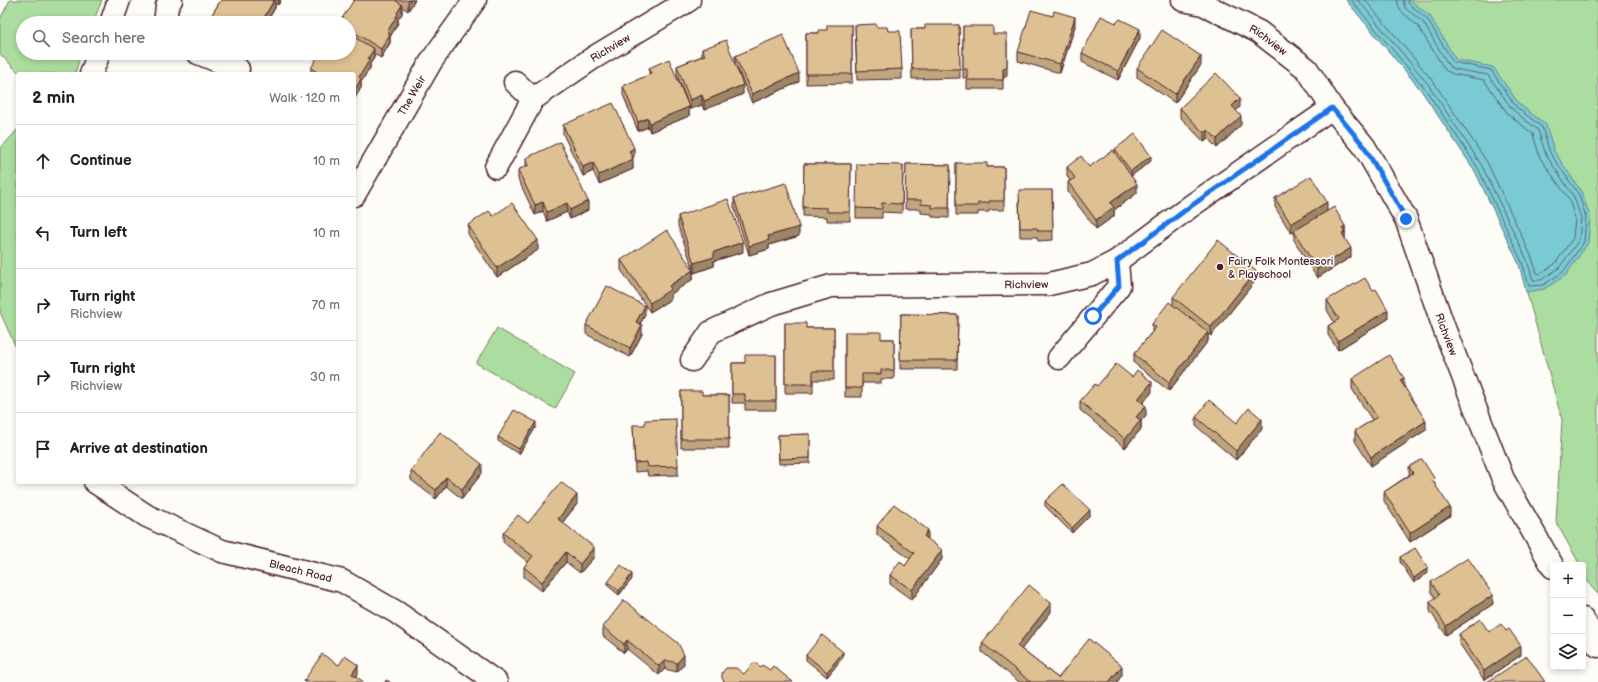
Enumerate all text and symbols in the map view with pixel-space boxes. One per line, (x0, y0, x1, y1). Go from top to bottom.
search box (16, 16, 356, 60)
street label: Richview (1247, 22, 1290, 59)
icon: search (30, 27, 52, 49)
text: Search here (62, 29, 145, 48)
street label: Richview (588, 31, 633, 65)
street label: The Weir (395, 73, 429, 118)
text: 2 min (32, 88, 75, 108)
text: Walk · 120 m (269, 90, 340, 106)
icon: ahead (32, 150, 54, 172)
text: Continue (70, 151, 132, 170)
text: 10 m (313, 153, 340, 169)
route end (1397, 210, 1415, 228)
icon: left (32, 222, 54, 244)
text: Turn left (70, 223, 127, 242)
text: 10 m (313, 225, 340, 241)
place label: Fairy Folk Montessori & Playschool (1228, 255, 1333, 281)
marker: Fairy Folk Montessori & Playschool (1215, 262, 1225, 272)
street label: Richview (1004, 278, 1049, 291)
text: Turn right (70, 287, 135, 306)
icon: right (32, 294, 54, 316)
text: 70 m (312, 297, 340, 313)
text: Richview (70, 306, 122, 322)
route start (1084, 307, 1102, 325)
street label: Richview (1432, 312, 1460, 358)
text: Turn right (70, 359, 135, 378)
icon: right (32, 366, 54, 388)
text: 30 m (310, 369, 340, 385)
text: Richview (70, 378, 122, 394)
icon: arrive (32, 438, 54, 460)
text: Arrive at destination (70, 439, 208, 458)
street label: Bleach Road (268, 557, 333, 585)
map controls (1550, 562, 1586, 670)
button: + (1550, 562, 1586, 598)
button: − (1550, 598, 1586, 634)
button: layers (1550, 634, 1586, 670)

